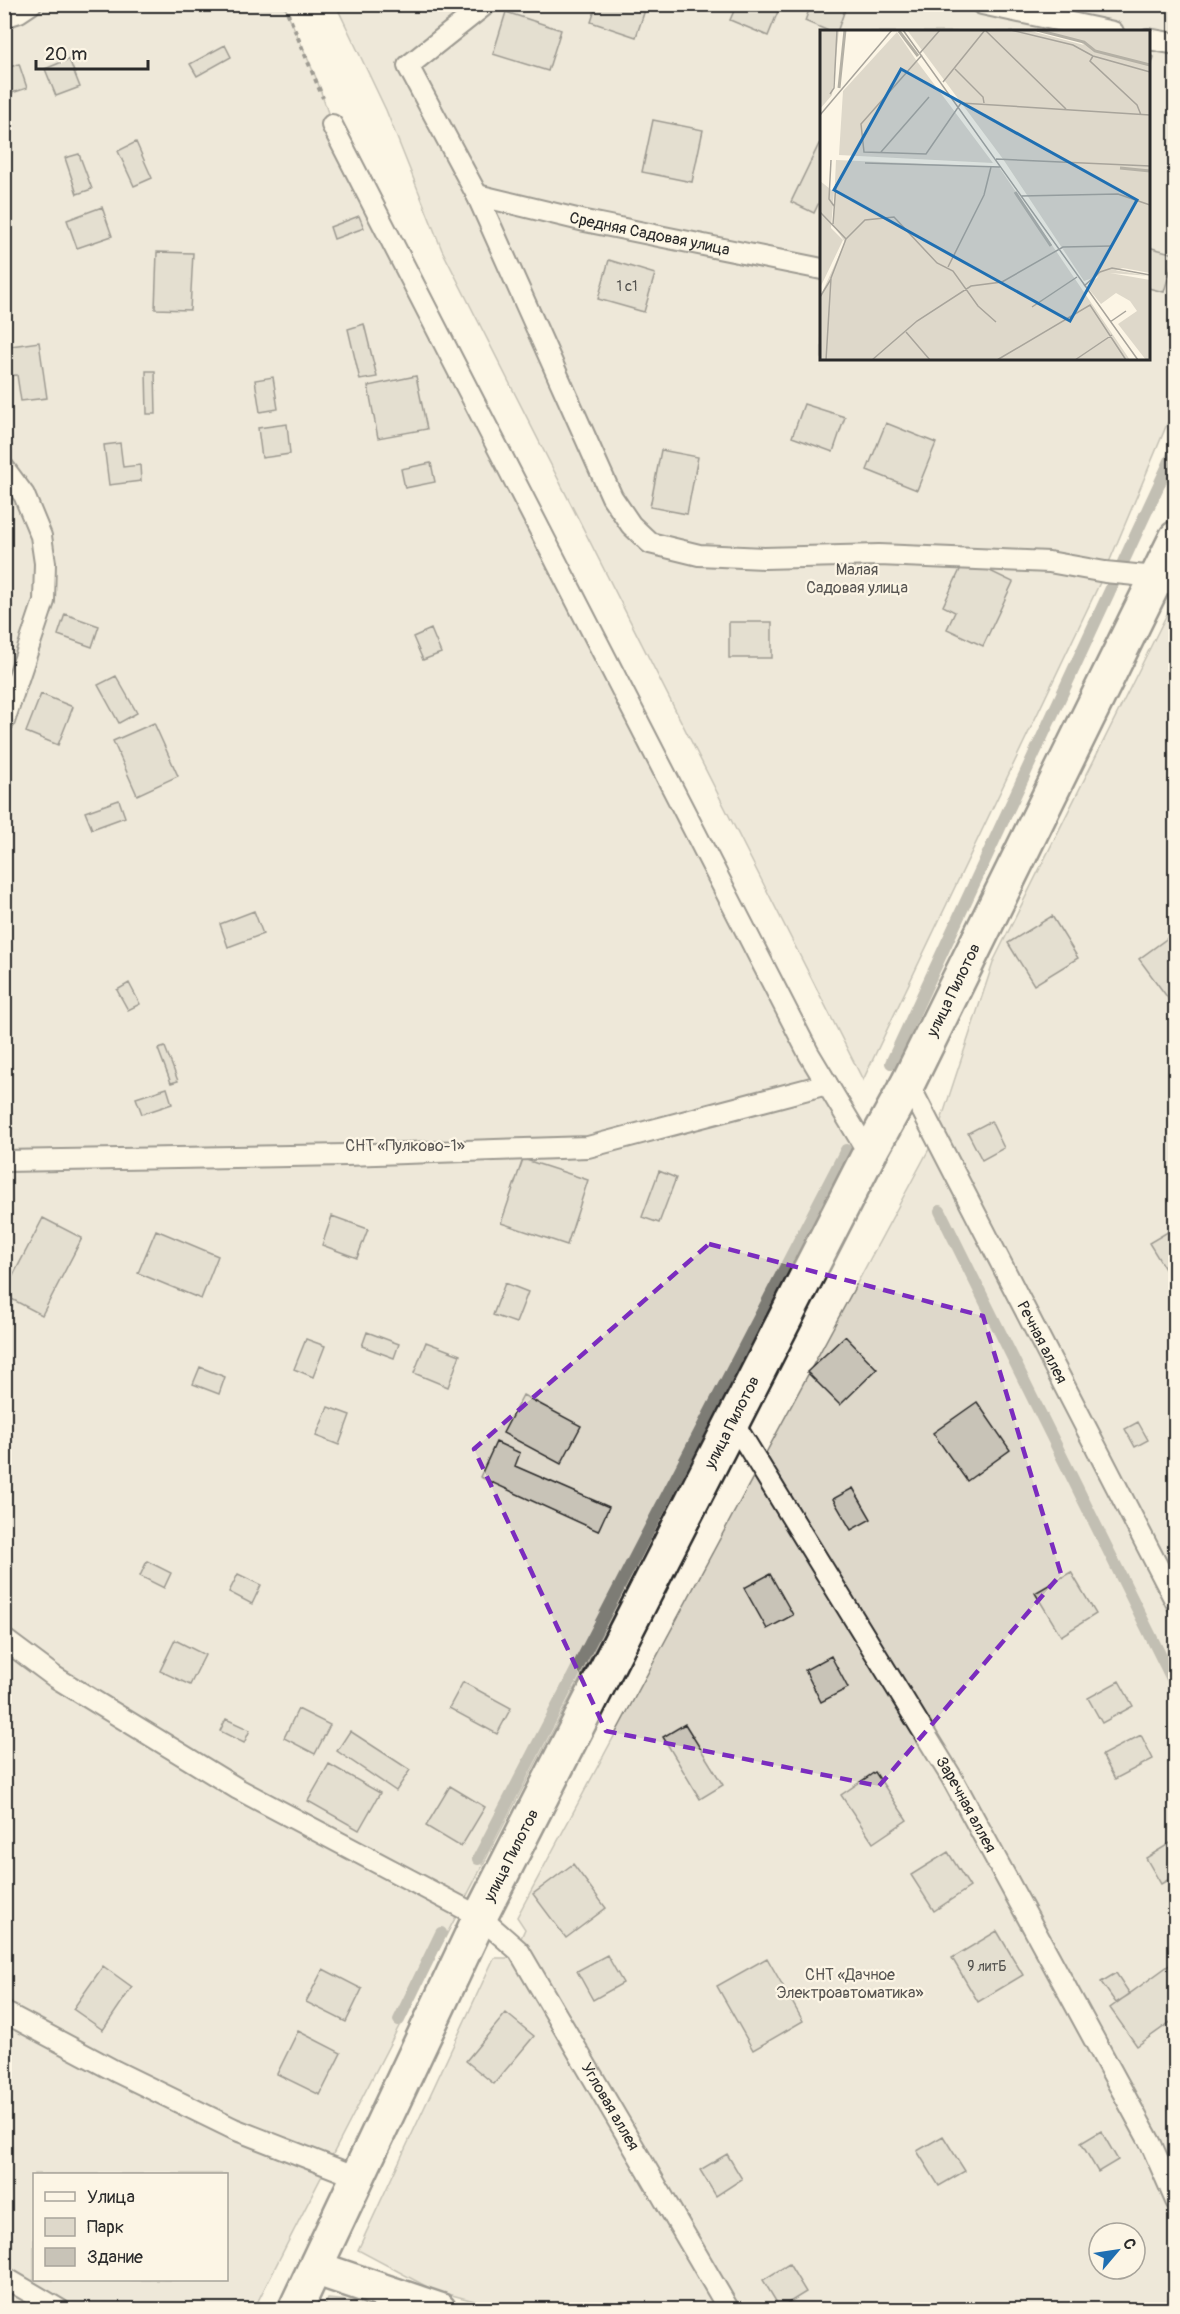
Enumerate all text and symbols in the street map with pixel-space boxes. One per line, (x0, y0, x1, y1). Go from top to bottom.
inset map (820, 30, 1150, 360)
scale bar (36, 33, 148, 71)
text: 20 m (45, 43, 87, 66)
street label: Средняя Садовая улица (567, 208, 732, 260)
house number: 1 с1 (616, 278, 638, 295)
park label: Малая Садовая улица (806, 560, 908, 598)
street label: улица Пилотов (922, 940, 985, 1041)
park label: СНТ «Пулково-1» (345, 1136, 465, 1156)
street label: Речная аллея (1012, 1298, 1072, 1387)
street label: улица Пилотов (700, 1373, 764, 1473)
street label: Заречная аллея (931, 1753, 1001, 1856)
street label: улица Пилотов (479, 1806, 543, 1906)
house number: 9 литБ (967, 1958, 1007, 1975)
park label: СНТ «Дачное Электроавтоматика» (776, 1965, 924, 2003)
street label: Угловая аллея (577, 2059, 643, 2154)
legend (33, 2173, 228, 2281)
text: Улица (87, 2186, 135, 2209)
text: Парк (87, 2216, 124, 2239)
north arrow (1087, 2221, 1147, 2281)
text: С (1118, 2235, 1140, 2253)
text: Здание (87, 2246, 143, 2269)

